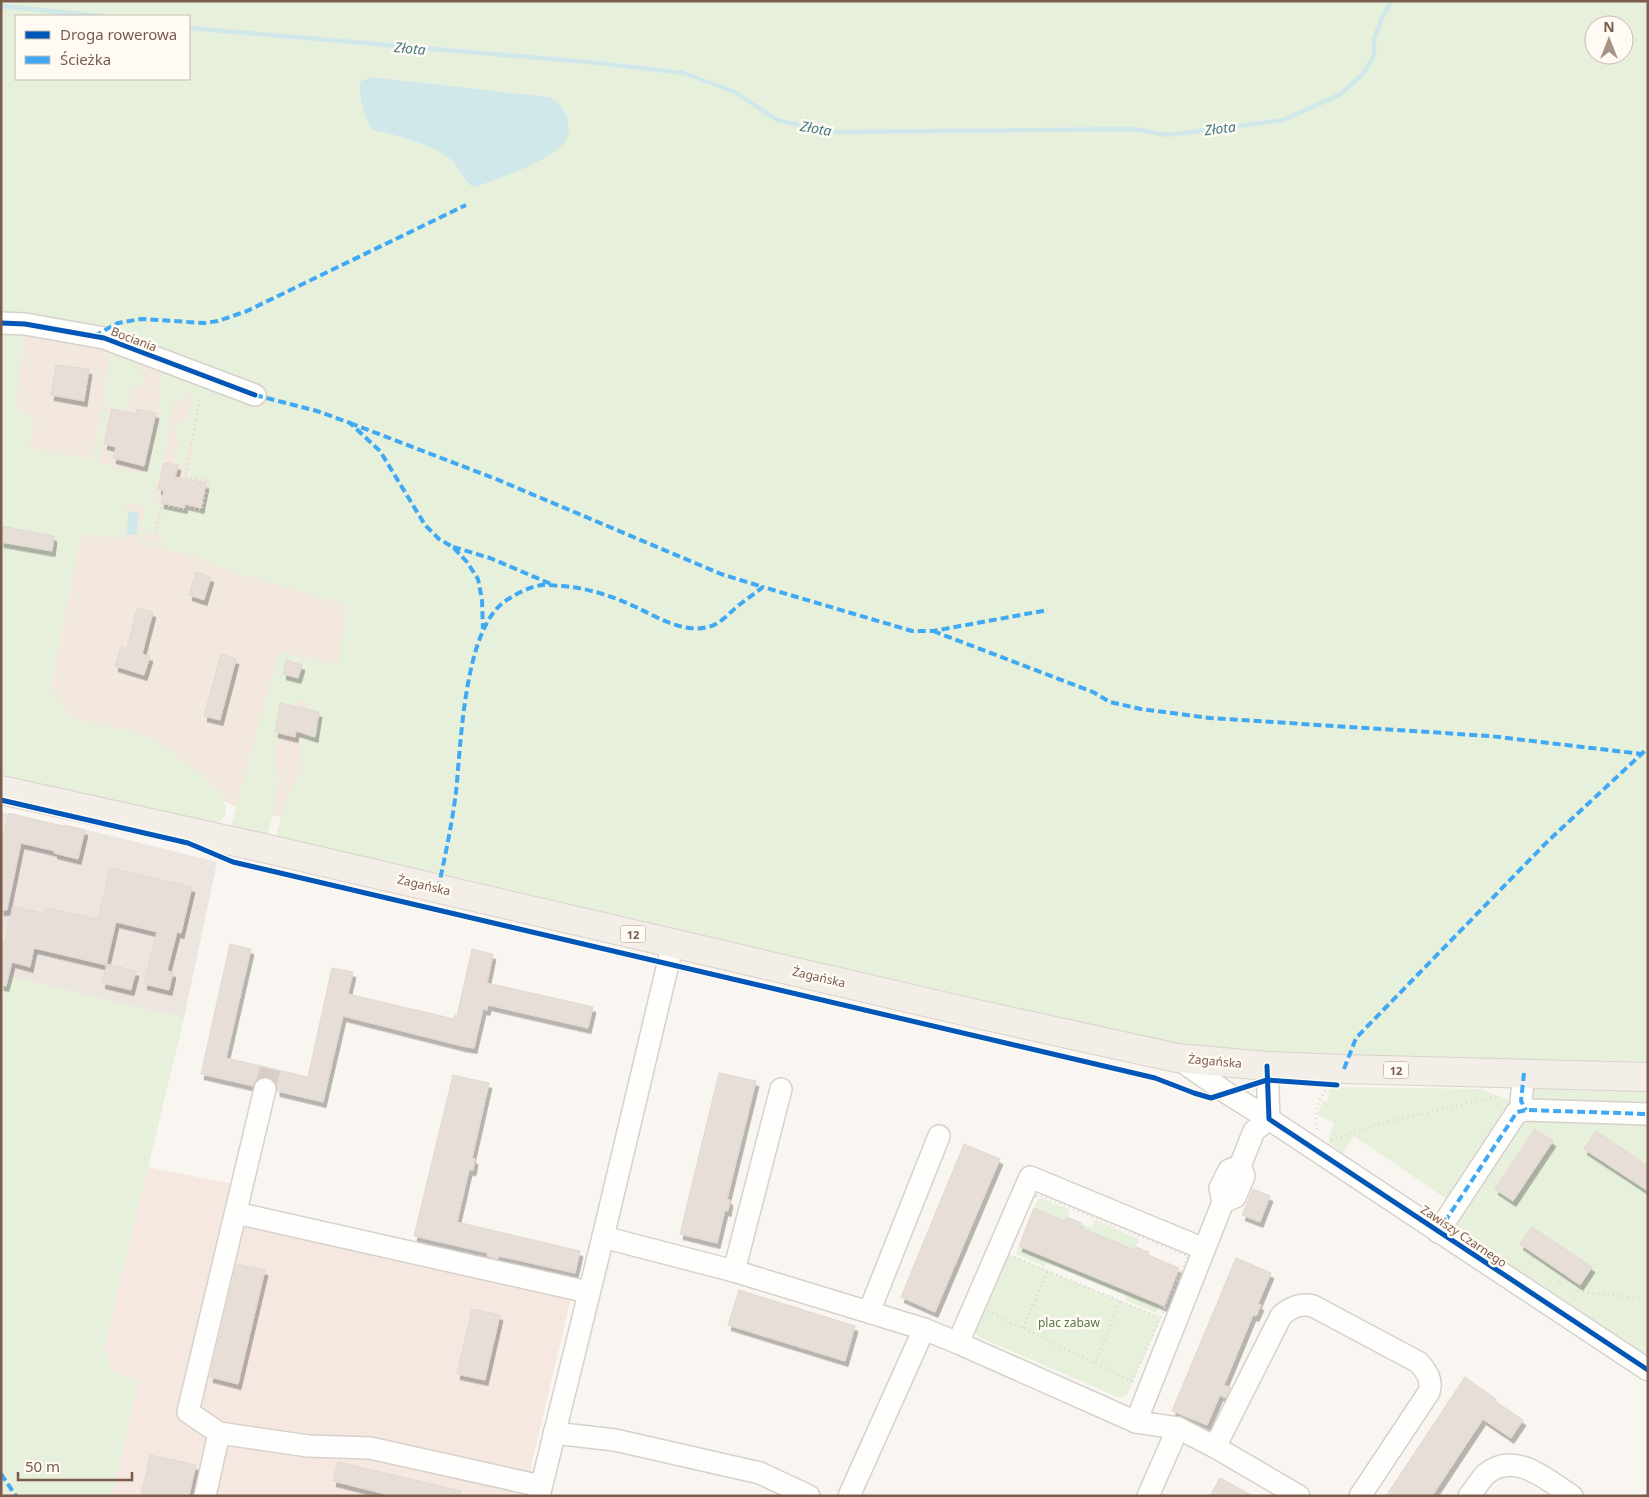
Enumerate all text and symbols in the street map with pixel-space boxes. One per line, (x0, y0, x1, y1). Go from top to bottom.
legend (15, 15, 190, 80)
north arrow (1584, 15, 1634, 65)
text: N (1603, 17, 1615, 36)
text: Droga rowerowa (60, 24, 177, 44)
water label: Złota (392, 37, 427, 59)
text: Ścieżka (60, 49, 111, 69)
water label: Złota (798, 116, 833, 140)
water label: Złota (1202, 117, 1237, 139)
street label: Bociania (109, 322, 159, 356)
street label: Żagańska (396, 871, 452, 899)
road number: 12 (620, 926, 646, 942)
street label: Żagańska (791, 963, 847, 991)
street label: Żagańska (1187, 1050, 1243, 1072)
road number: 12 (1384, 1062, 1408, 1078)
street label: Zawiszy Czarnego (1418, 1201, 1510, 1271)
park label: plac zabaw (1038, 1314, 1101, 1331)
scale bar (18, 1450, 131, 1482)
text: 50 m (25, 1456, 60, 1476)

